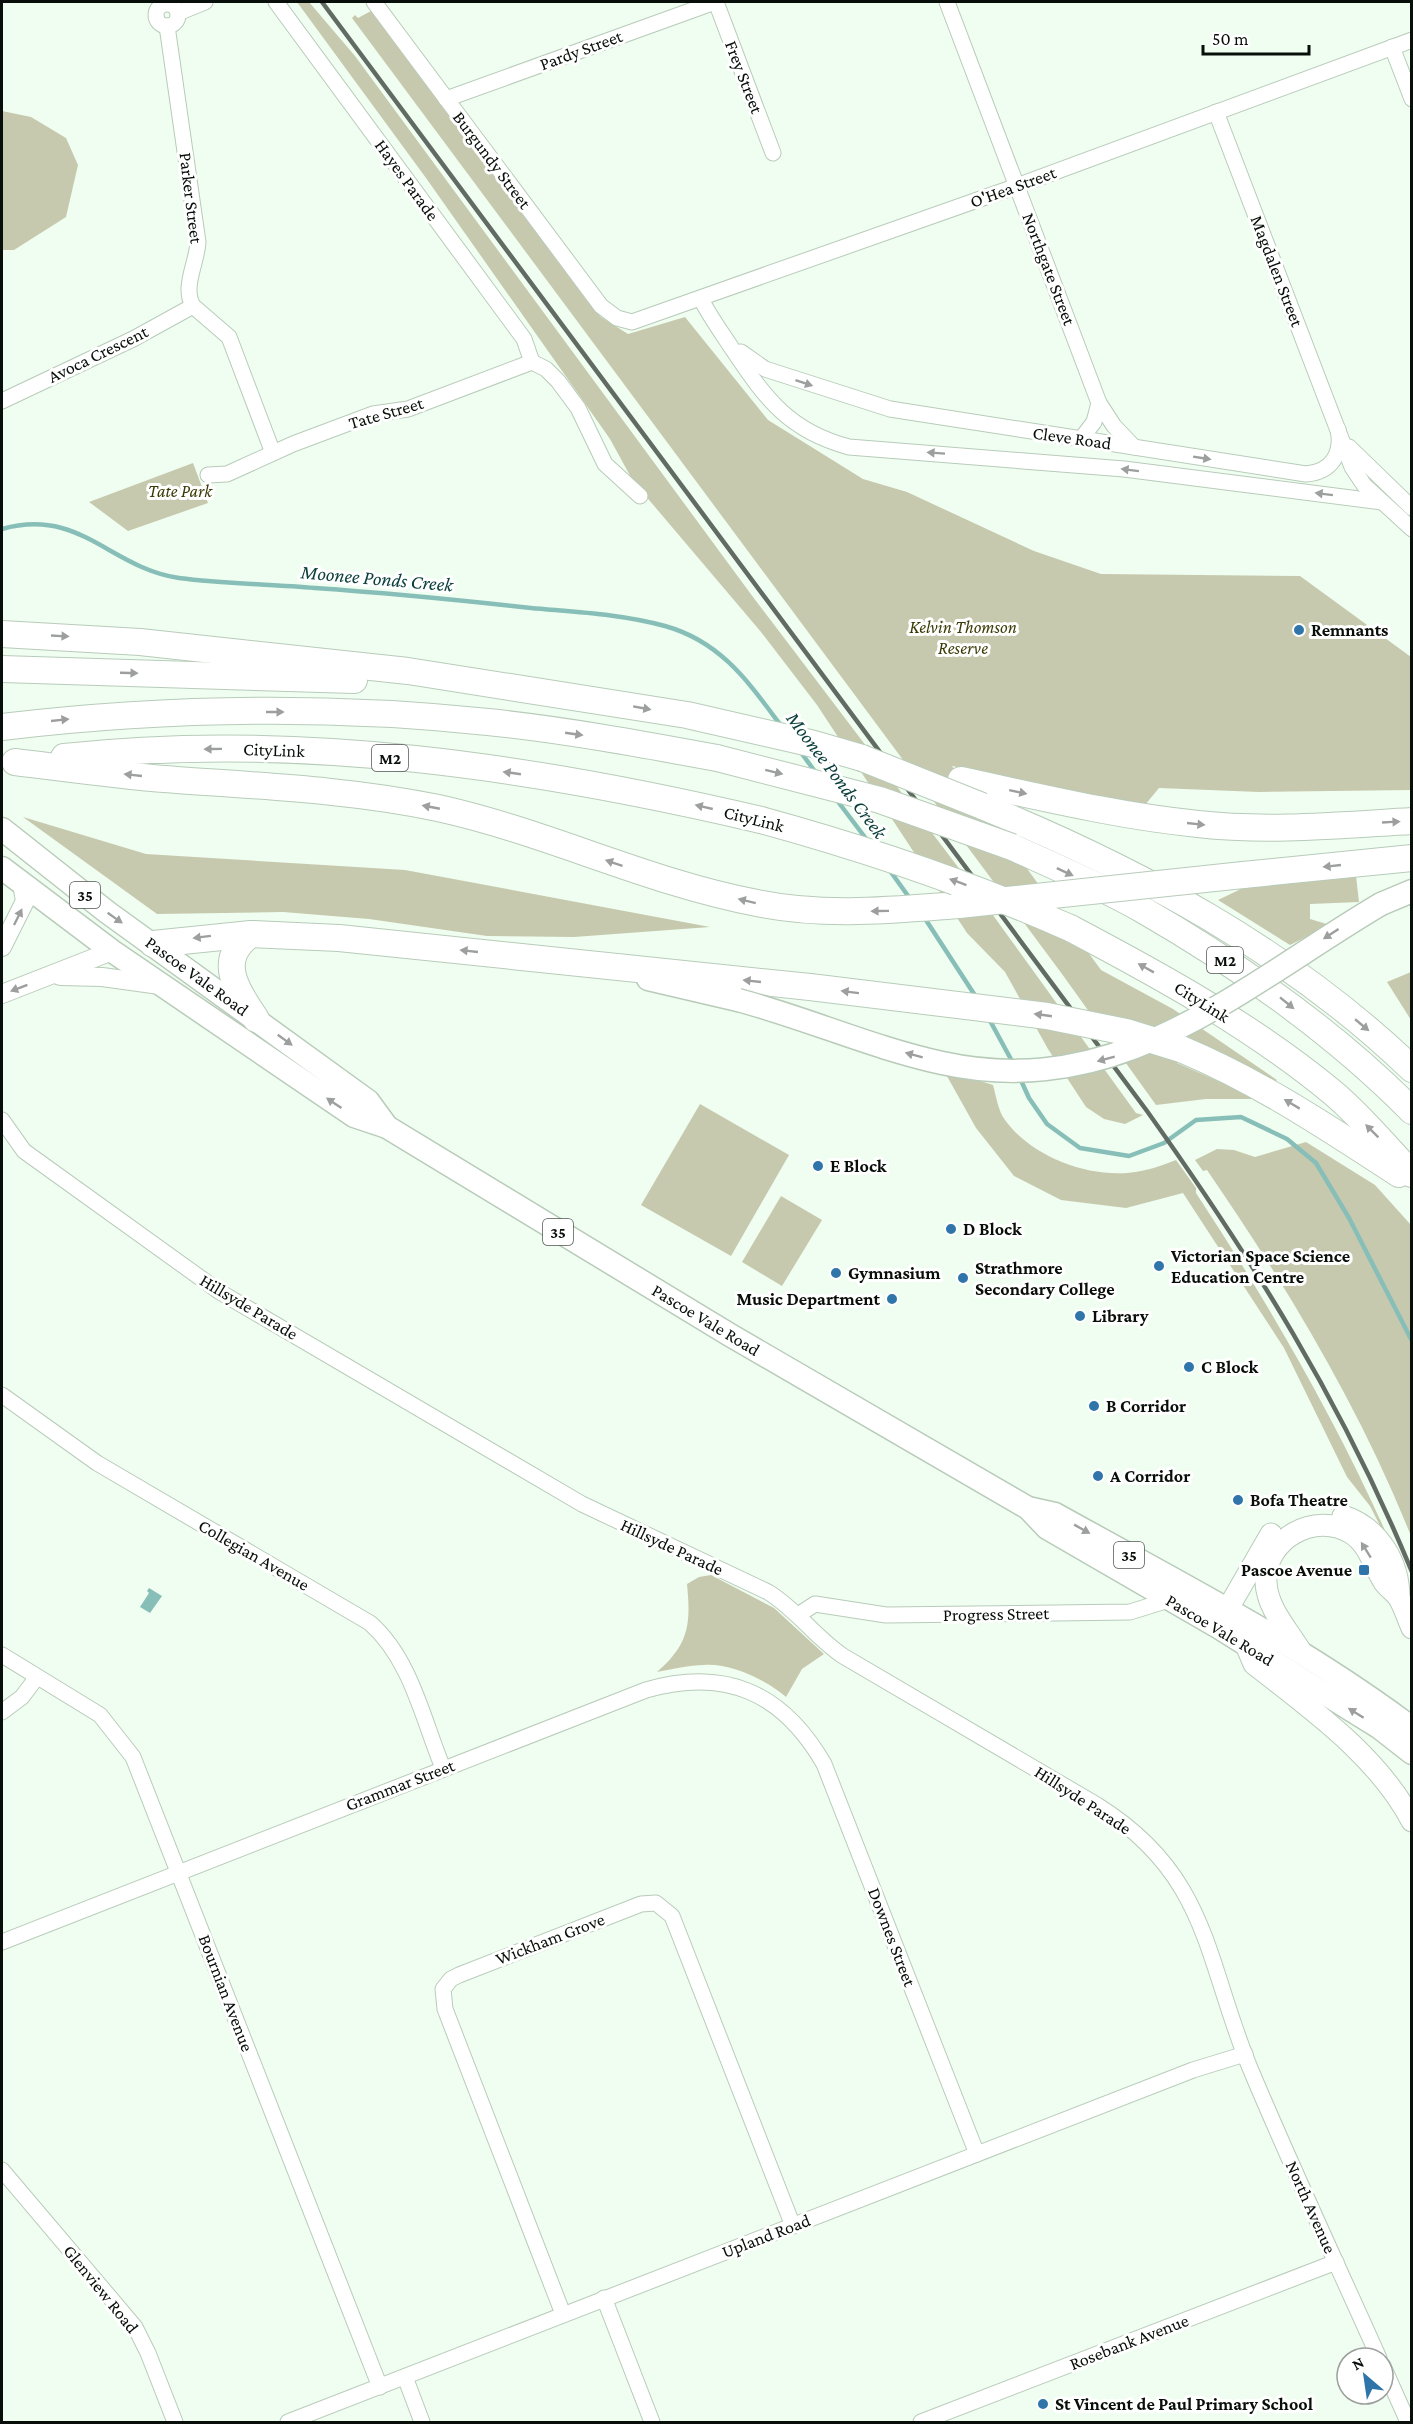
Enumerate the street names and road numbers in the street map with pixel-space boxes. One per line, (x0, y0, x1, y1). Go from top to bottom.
street label: Pardy Street (537, 25, 626, 74)
street label: Frey Street (721, 38, 767, 117)
street label: Burgundy Street (449, 107, 536, 213)
street label: Hayes Parade (371, 136, 443, 225)
street label: Parker Street (175, 151, 207, 246)
street label: O'Hea Street (967, 162, 1060, 212)
street label: Northgate Street (1018, 210, 1080, 329)
street label: Magdalen Street (1247, 213, 1308, 330)
street label: Avoca Crescent (45, 321, 152, 387)
street label: Tate Street (346, 393, 427, 433)
street label: Cleve Road (1031, 423, 1113, 453)
street label: CityLink (243, 739, 305, 761)
road number: M2 (372, 745, 408, 771)
street label: CityLink (722, 802, 787, 836)
road number: 35 (70, 882, 100, 908)
street label: Pascoe Vale Road (142, 932, 253, 1020)
road number: M2 (1207, 947, 1243, 973)
street label: CityLink (1171, 977, 1234, 1027)
road number: 35 (543, 1219, 573, 1245)
street label: Hillsyde Parade (196, 1270, 302, 1344)
street label: Pascoe Vale Road (649, 1280, 764, 1360)
street label: Collegian Avenue (195, 1515, 313, 1595)
street label: Hillsyde Parade (618, 1515, 726, 1579)
road number: 35 (1114, 1542, 1144, 1568)
street label: Pascoe Vale Road (1163, 1590, 1278, 1670)
street label: Progress Street (943, 1603, 1050, 1625)
street label: Grammar Street (343, 1755, 458, 1815)
street label: Hillsyde Parade (1031, 1761, 1135, 1839)
street label: Downes Street (864, 1885, 920, 1990)
street label: Wickham Grove (493, 1909, 607, 1969)
street label: Bournian Avenue (195, 1932, 257, 2054)
street label: North Avenue (1282, 2158, 1340, 2256)
street label: Upland Road (719, 2210, 814, 2262)
street label: Glenview Road (59, 2241, 143, 2338)
street label: Rosebank Avenue (1067, 2310, 1191, 2374)

